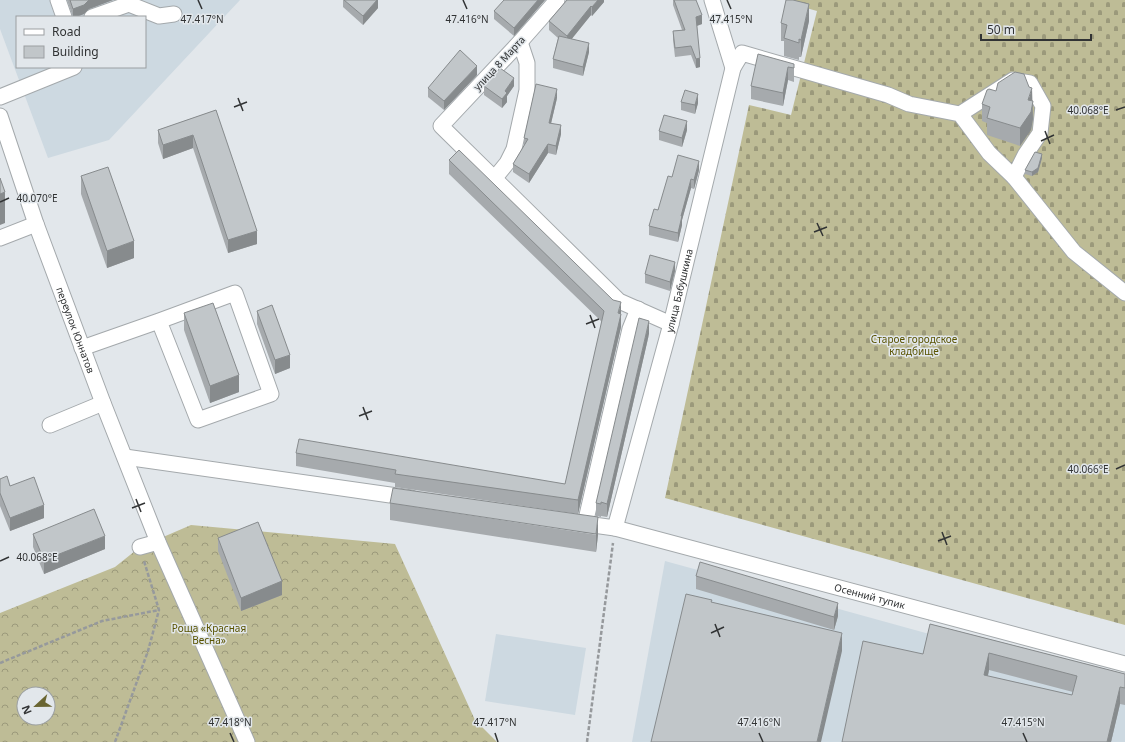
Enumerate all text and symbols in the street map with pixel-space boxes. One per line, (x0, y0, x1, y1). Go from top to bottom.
text: 47.417°N (180, 12, 224, 26)
text: 47.416°N (445, 12, 489, 26)
text: 47.415°N (709, 12, 753, 26)
legend (16, 16, 146, 68)
scale bar (981, 16, 1091, 42)
text: 50 m (987, 21, 1015, 38)
text: Road (52, 23, 81, 40)
street label: улица 8 Марта (470, 33, 528, 93)
text: Building (52, 43, 99, 60)
text: 40.068°E (1067, 103, 1109, 117)
text: 40.070°E (16, 191, 58, 205)
street label: улица Бабушкина (662, 247, 696, 334)
street label: переулок Юннатов (53, 285, 98, 375)
park label: Старое городское кладбище (871, 332, 958, 358)
text: 40.066°E (1067, 462, 1109, 476)
text: 40.068°E (16, 550, 58, 564)
street label: Осенний тупик (833, 580, 907, 612)
park label: Роща «Красная Весна» (172, 621, 246, 647)
north arrow (16, 686, 56, 726)
text: N (18, 703, 35, 717)
text: 47.418°N (208, 715, 252, 729)
text: 47.417°N (473, 715, 517, 729)
text: 47.416°N (737, 715, 781, 729)
text: 47.415°N (1001, 715, 1045, 729)

